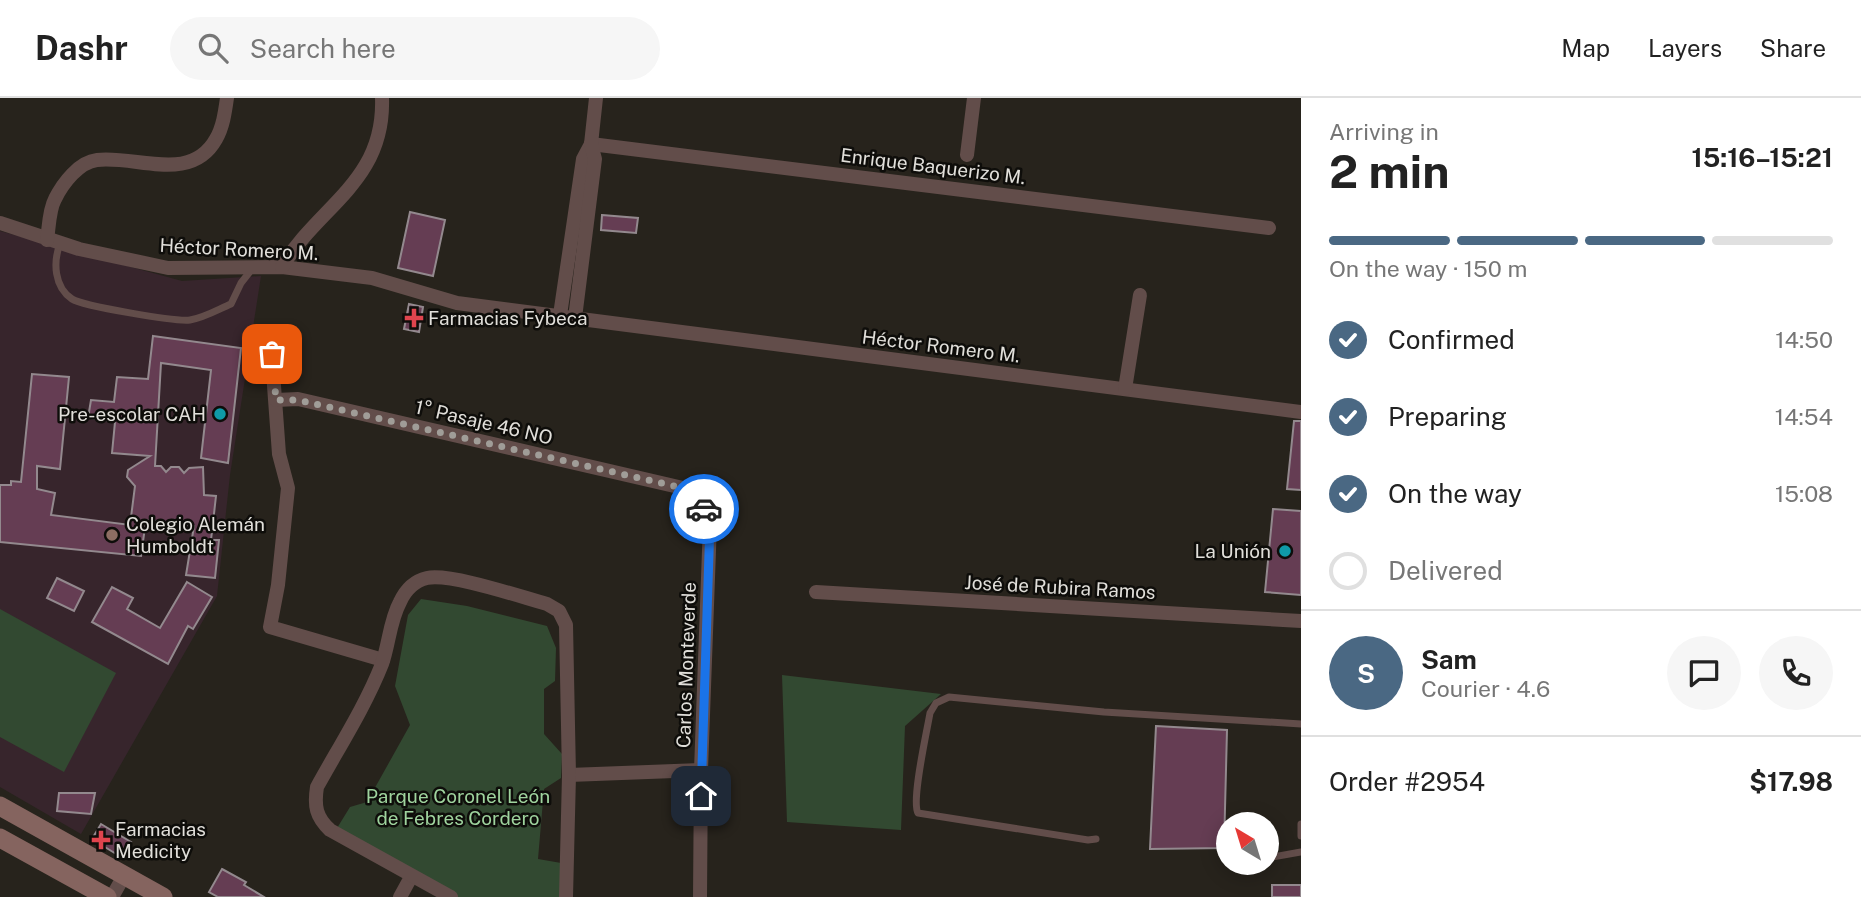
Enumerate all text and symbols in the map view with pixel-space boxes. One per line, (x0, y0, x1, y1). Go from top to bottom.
search box (170, 17, 660, 80)
text: Dashr (35, 29, 128, 67)
icon: search (194, 29, 232, 67)
text: Search here (250, 33, 396, 64)
text: Map (1561, 34, 1610, 62)
text: Layers (1648, 34, 1722, 62)
text: Share (1760, 34, 1826, 62)
text: Arriving in (1329, 118, 1439, 145)
text: 15:16–15:21 (1692, 142, 1833, 173)
street label: Enrique Baquerizo M. (839, 144, 1027, 188)
text: 2 min (1329, 144, 1449, 198)
street label: Héctor Romero M. (159, 234, 319, 264)
text: On the way · 150 m (1329, 255, 1527, 282)
place label: Farmacias Fybeca (428, 307, 588, 329)
marker: Farmacias Fybeca (406, 310, 422, 326)
icon: check (1329, 321, 1367, 359)
pin (242, 324, 302, 384)
text: Confirmed (1388, 324, 1515, 355)
street label: Héctor Romero M. (861, 325, 1021, 367)
text: 14:50 (1775, 326, 1833, 353)
icon: bag (253, 335, 291, 373)
street label: 1° Pasaje 46 NO (413, 395, 555, 449)
icon: check (1329, 398, 1367, 436)
text: Preparing (1388, 401, 1507, 432)
place label: Pre-escolar CAH (58, 403, 206, 425)
text: 14:54 (1775, 403, 1833, 430)
marker: Pre-escolar CAH (212, 406, 228, 422)
courier (669, 474, 739, 544)
icon: check (1329, 475, 1367, 513)
text: On the way (1388, 478, 1522, 509)
text: 15:08 (1775, 480, 1833, 507)
icon: car (685, 490, 723, 528)
place label: Colegio Alemán Humboldt (126, 513, 265, 557)
marker: Colegio Alemán Humboldt (104, 527, 120, 543)
place label: La Unión (1195, 540, 1271, 562)
marker: La Unión (1277, 543, 1293, 559)
text: Delivered (1388, 555, 1503, 586)
street label: José de Rubira Ramos (964, 571, 1156, 603)
street label: Carlos Monteverde (672, 582, 700, 748)
button: chat (1667, 636, 1741, 710)
button: phone (1759, 636, 1833, 710)
text: Sam (1421, 644, 1477, 675)
text: S (1357, 658, 1375, 689)
text: Courier · 4.6 (1421, 675, 1550, 702)
pin (671, 766, 731, 826)
text: Order #2954 (1329, 766, 1485, 797)
text: $17.98 (1749, 766, 1833, 797)
icon: home (682, 777, 720, 815)
park label: Parque Coronel León de Febres Cordero (366, 785, 550, 829)
north arrow (1216, 812, 1279, 875)
map controls (1216, 812, 1279, 875)
place label: Farmacias Medicity (115, 818, 206, 862)
marker: Farmacias Medicity (93, 832, 109, 848)

